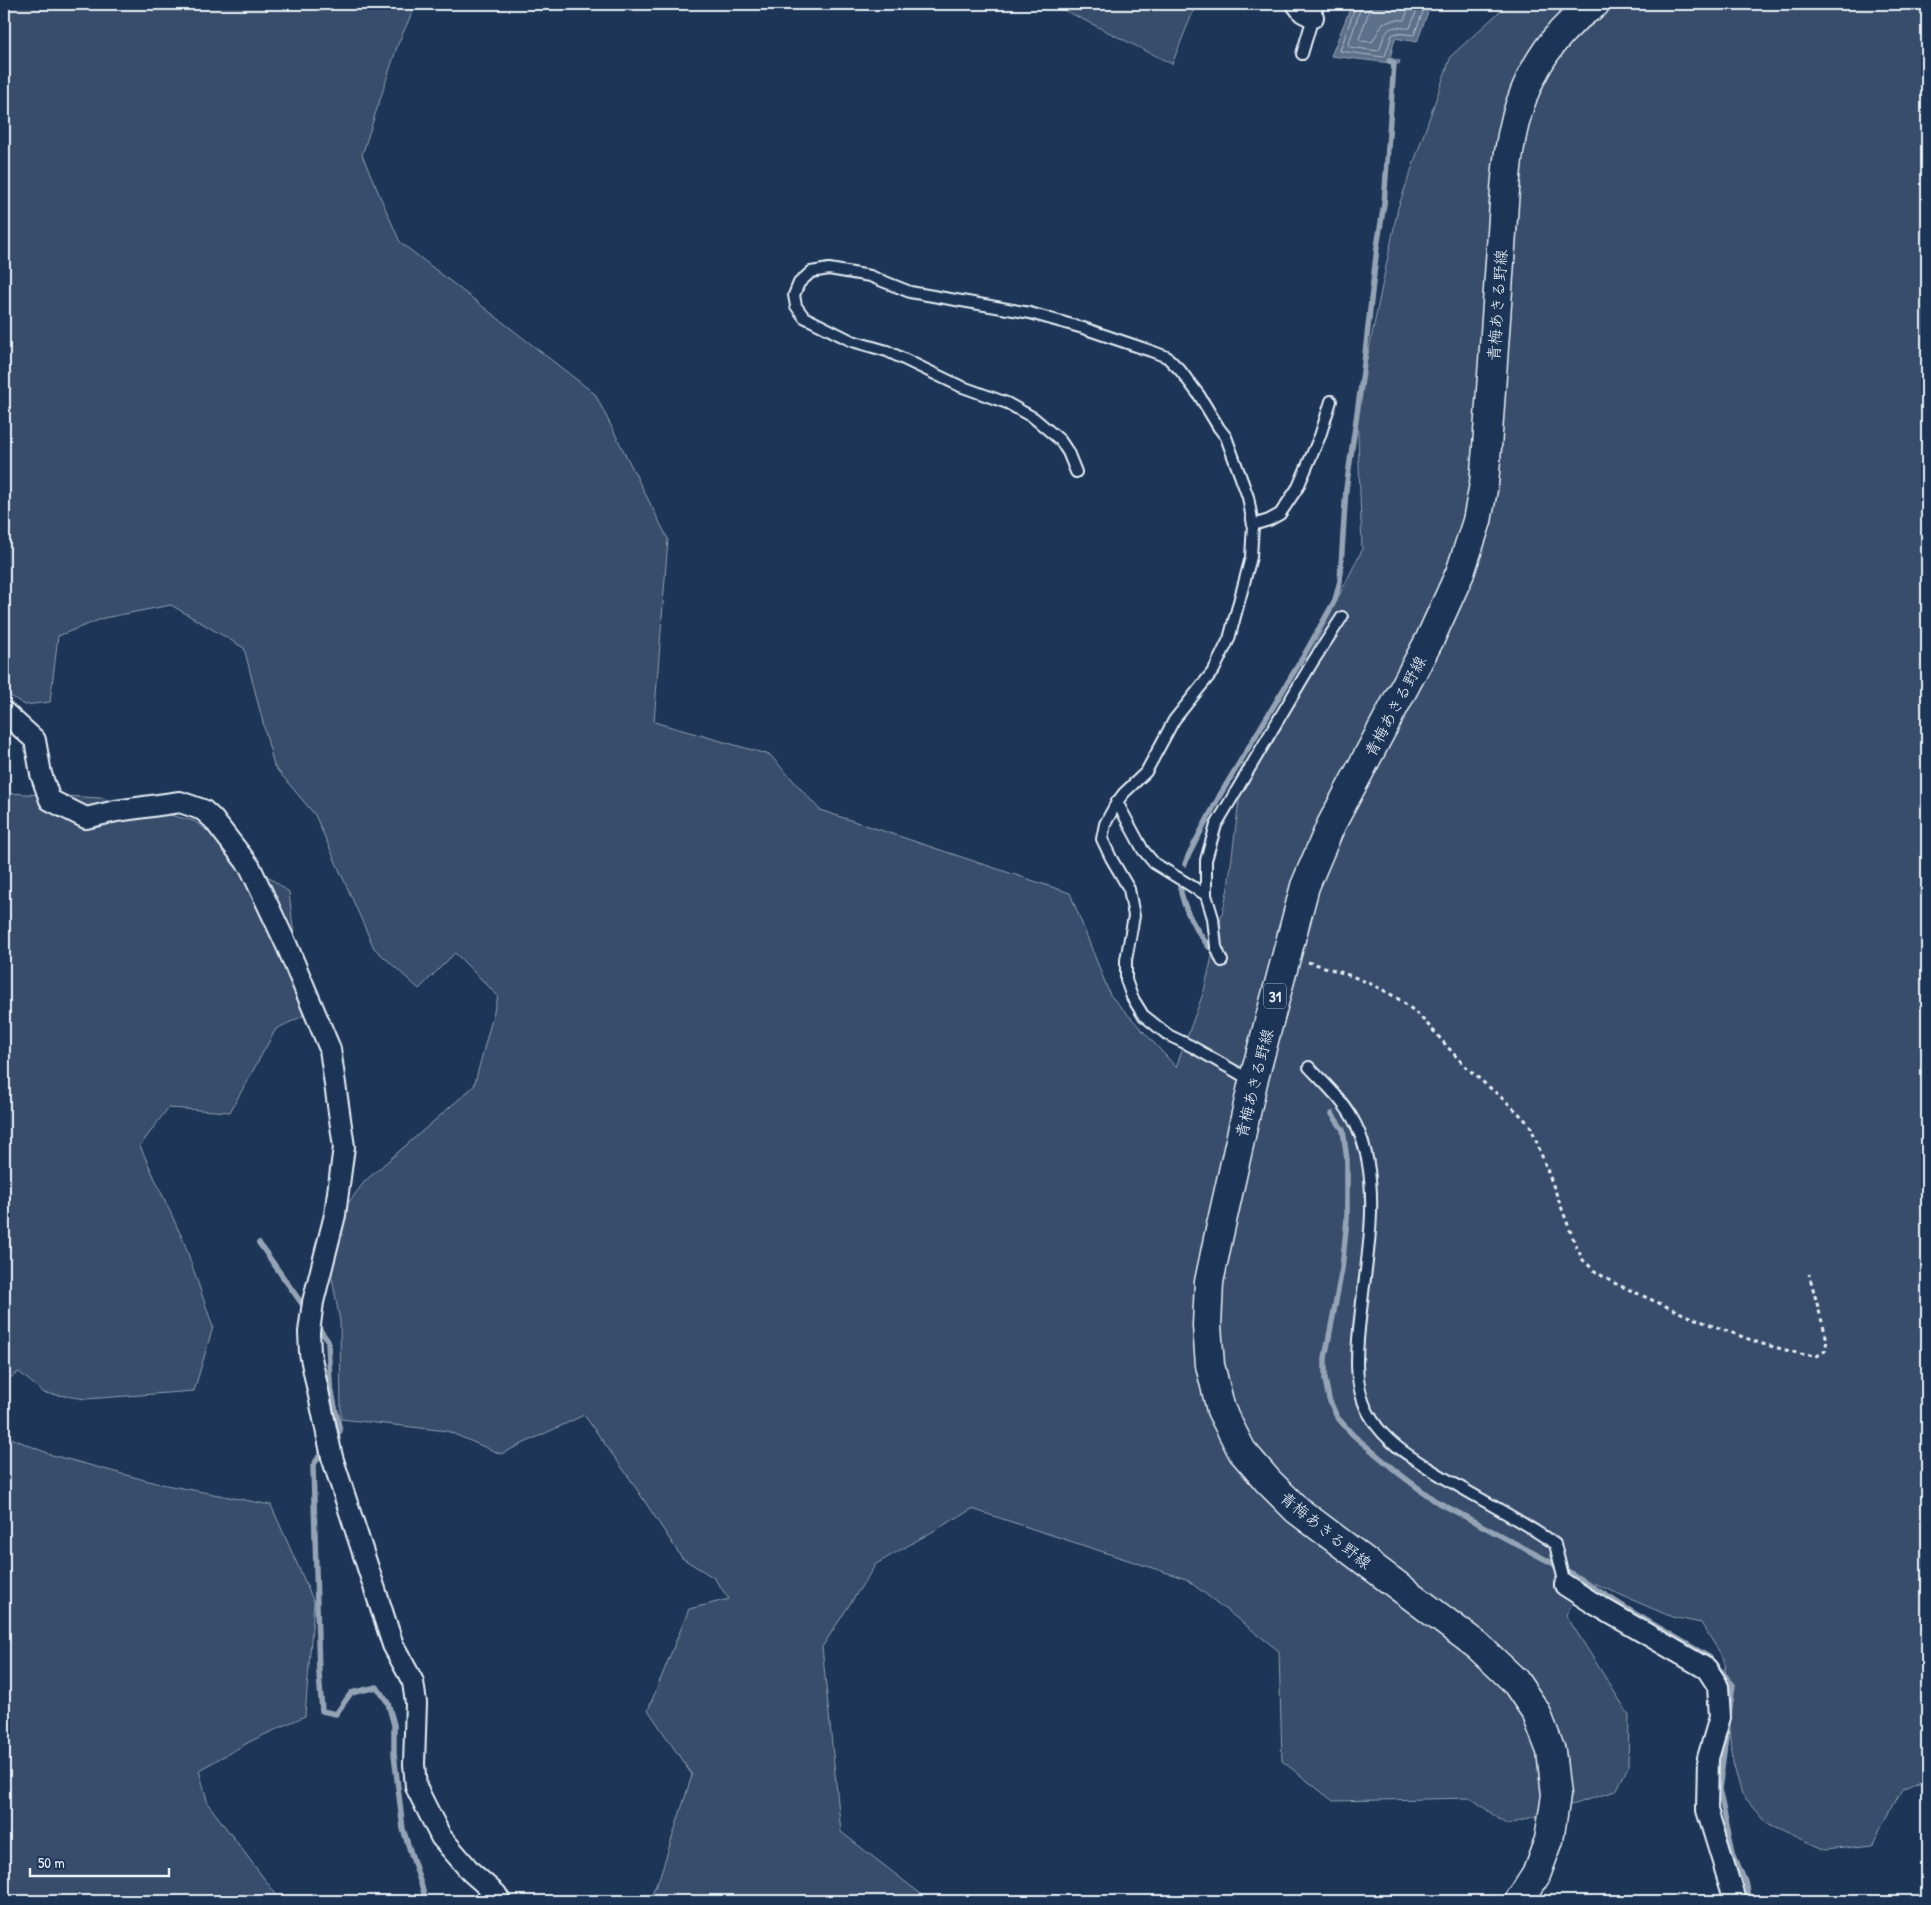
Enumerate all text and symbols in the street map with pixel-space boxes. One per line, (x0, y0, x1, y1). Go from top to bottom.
street label: 青梅あきる野線 (1482, 249, 1512, 361)
street label: 青梅あきる野線 (1359, 652, 1431, 760)
road number: 31 (1264, 984, 1286, 1008)
street label: 青梅あきる野線 (1230, 1026, 1278, 1140)
street label: 青梅あきる野線 (1276, 1486, 1376, 1574)
scale bar (30, 1845, 169, 1877)
text: 50 m (38, 1852, 65, 1873)

